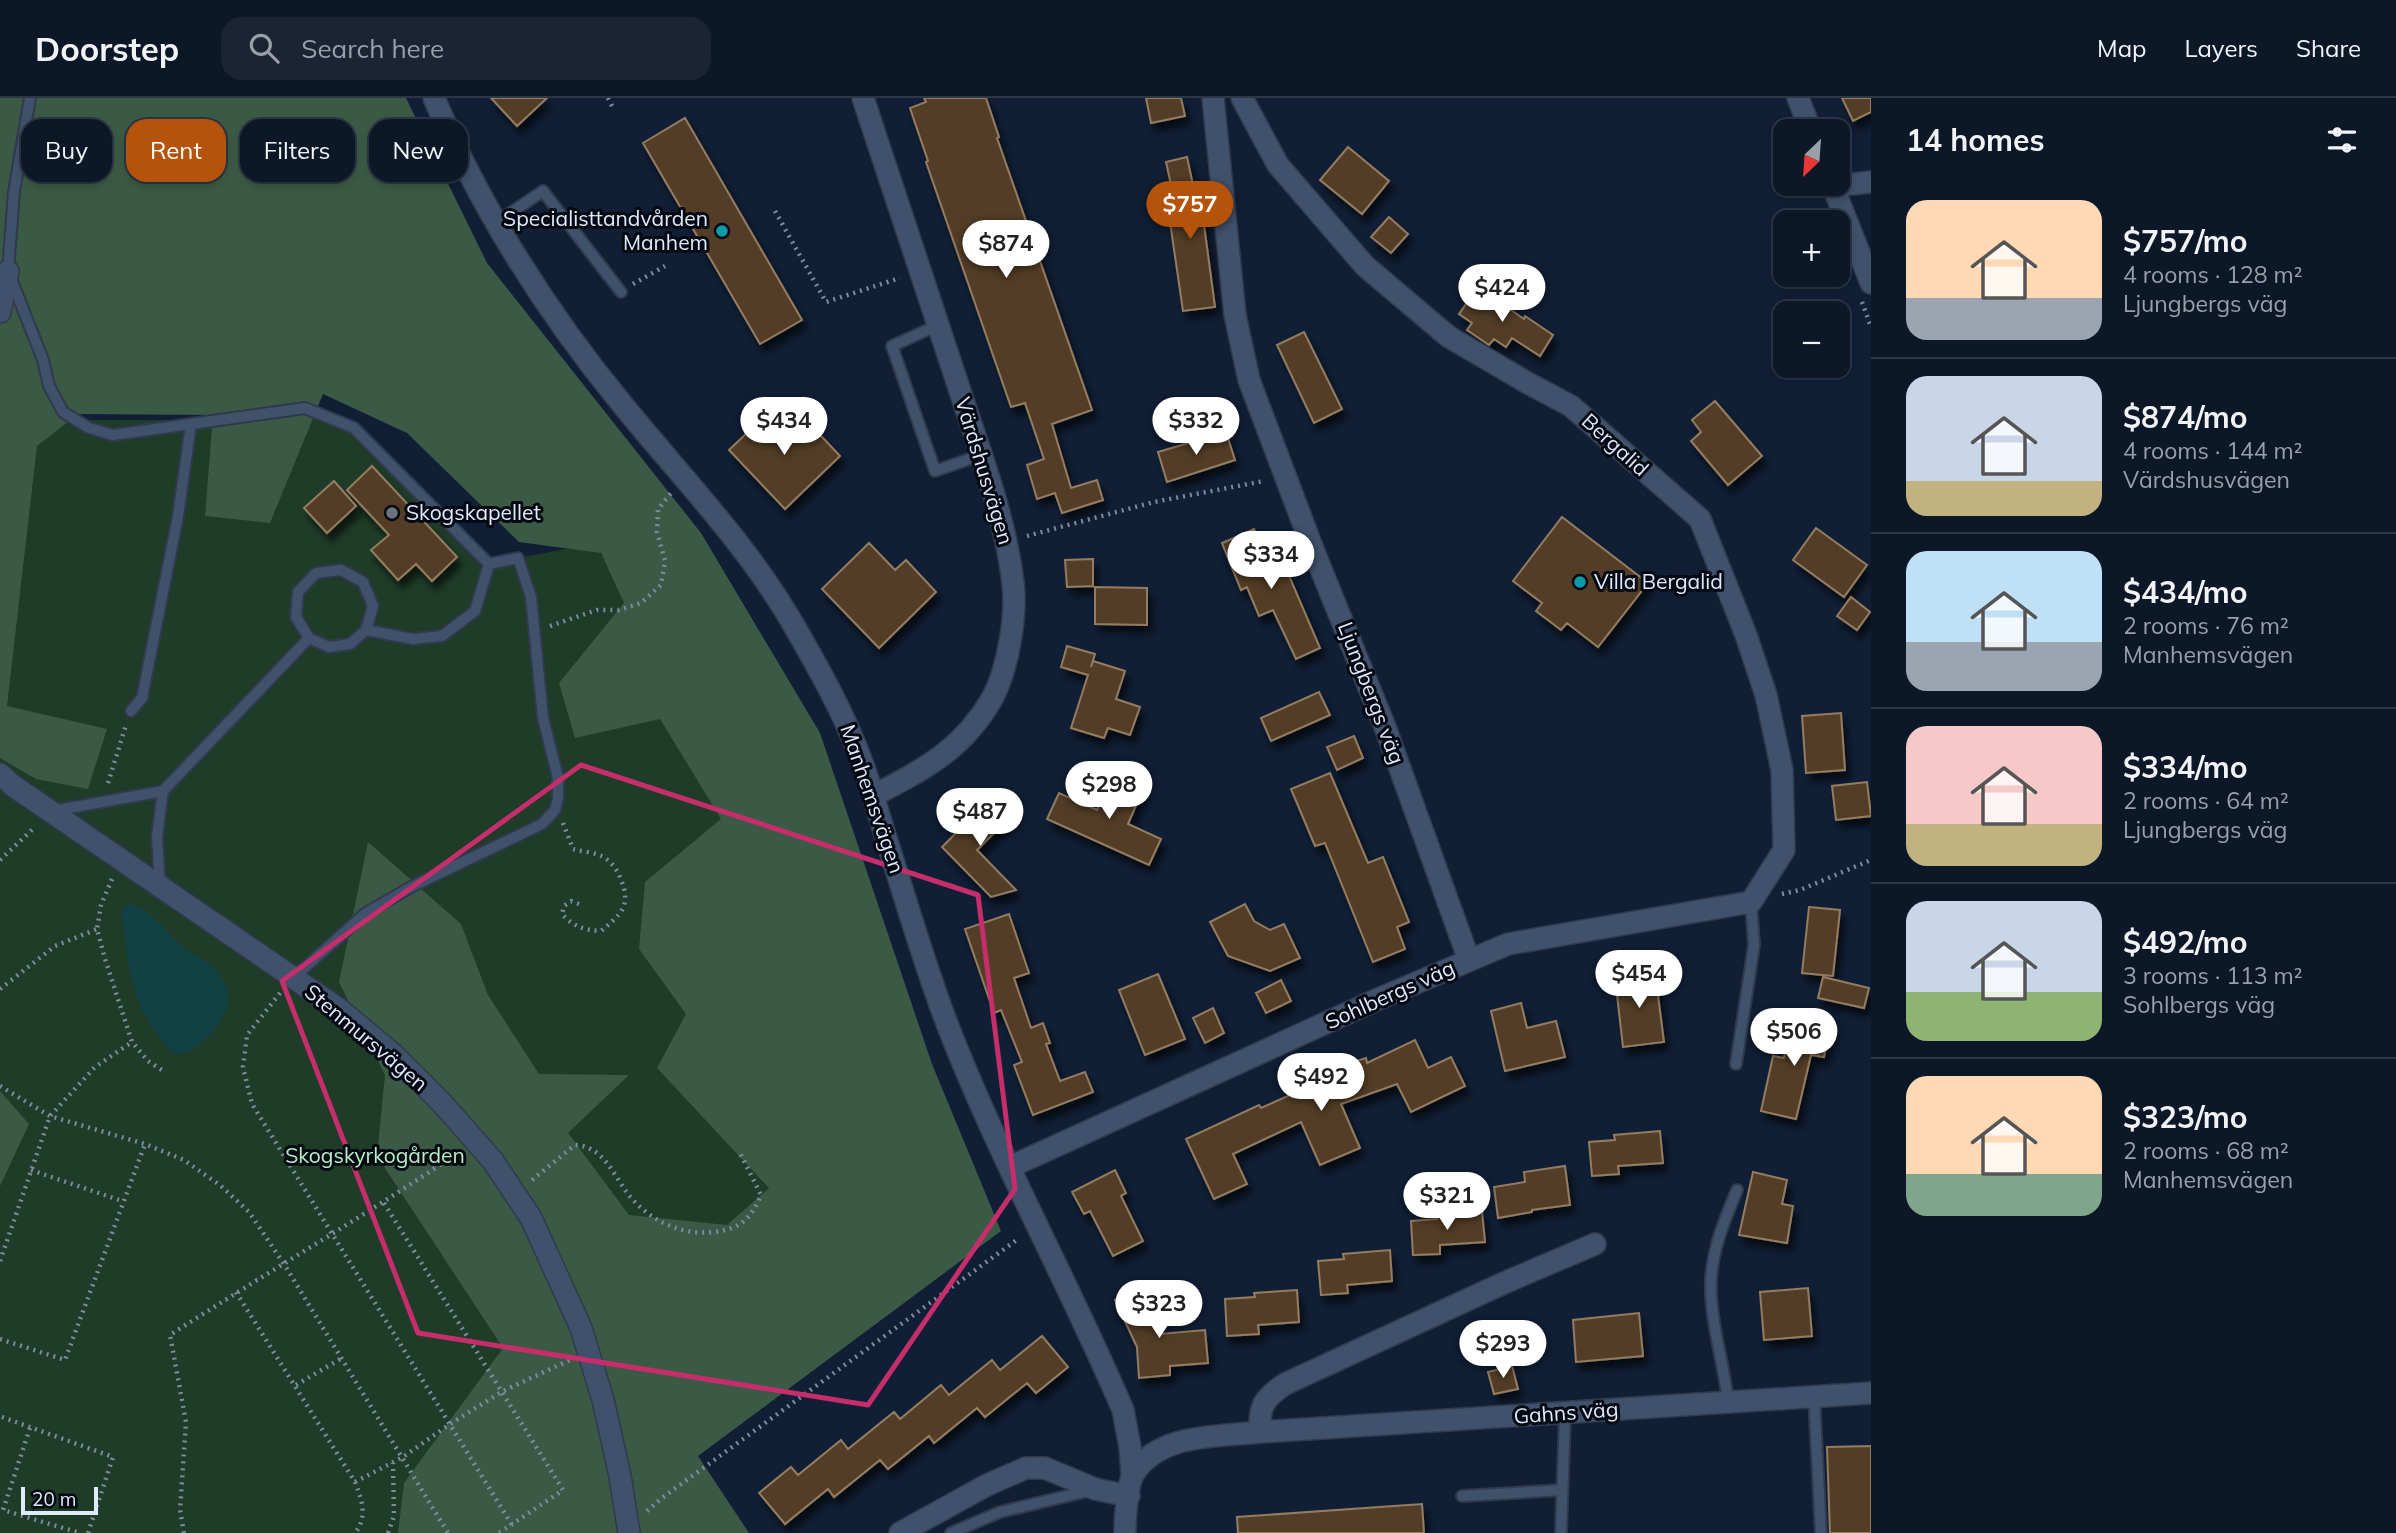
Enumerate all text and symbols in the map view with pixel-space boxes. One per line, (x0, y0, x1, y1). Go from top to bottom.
search box (221, 17, 711, 80)
text: Doorstep (35, 28, 179, 69)
icon: search (245, 29, 283, 67)
text: Search here (301, 32, 444, 65)
text: Map (2097, 33, 2146, 63)
text: Layers (2184, 33, 2258, 63)
text: Share (2296, 33, 2361, 63)
chip: Buy (21, 119, 112, 182)
chip: Rent (126, 119, 226, 182)
chip: Filters (240, 119, 355, 182)
chip: New (369, 119, 468, 182)
north arrow (1773, 119, 1850, 196)
map controls (1773, 119, 1850, 378)
text: 14 homes (1906, 121, 2045, 159)
icon: filters (2323, 121, 2361, 159)
pin: $757 (1149, 181, 1231, 241)
text: $757 (1162, 189, 1218, 218)
place label: Specialisttandvården Manhem (503, 205, 708, 255)
button: + (1773, 210, 1850, 287)
pin: $874 (965, 220, 1047, 280)
text: $757/mo (2123, 222, 2247, 260)
marker: Specialisttandvården Manhem (714, 223, 730, 239)
text: $874 (978, 228, 1034, 257)
icon: home (1962, 228, 2046, 312)
text: 4 rooms · 128 m² (2123, 260, 2303, 289)
pin: $424 (1461, 264, 1543, 324)
text: $424 (1474, 272, 1530, 301)
text: Ljungbergs väg (2123, 289, 2287, 318)
button: − (1773, 301, 1850, 378)
street label: Värdshusvägen (950, 394, 1020, 547)
pin: $434 (743, 398, 825, 457)
pin: $332 (1155, 398, 1237, 457)
text: $874/mo (2123, 398, 2247, 436)
icon: home (1962, 404, 2046, 488)
text: $434 (756, 405, 812, 434)
text: $332 (1168, 405, 1224, 434)
street label: Bergalid (1577, 407, 1654, 481)
text: 4 rooms · 144 m² (2123, 436, 2303, 465)
text: Värdshusvägen (2123, 465, 2290, 494)
place label: Skogskapellet (406, 499, 541, 525)
marker: Skogskapellet (384, 505, 400, 521)
pin: $334 (1230, 532, 1312, 591)
text: $334 (1243, 539, 1299, 568)
place label: Villa Bergalid (1594, 568, 1723, 594)
text: $434/mo (2123, 573, 2247, 611)
marker: Villa Bergalid (1572, 574, 1588, 590)
icon: home (1962, 579, 2046, 663)
text: 2 rooms · 76 m² (2123, 611, 2289, 640)
street label: Ljungbergs väg (1333, 618, 1411, 767)
text: Manhemsvägen (2123, 640, 2293, 669)
street label: Manhemsvägen (835, 721, 911, 876)
text: $334/mo (2123, 748, 2247, 786)
icon: home (1962, 754, 2046, 838)
pin: $298 (1068, 762, 1150, 821)
text: $298 (1081, 769, 1137, 798)
text: 2 rooms · 64 m² (2123, 786, 2289, 815)
pin: $487 (939, 788, 1021, 848)
text: $487 (952, 796, 1008, 825)
text: Ljungbergs väg (2123, 815, 2287, 844)
text: $492/mo (2123, 923, 2247, 961)
icon: home (1962, 929, 2046, 1013)
pin: $454 (1598, 950, 1680, 1010)
street label: Sohlbergs väg (1321, 954, 1458, 1034)
text: $454 (1611, 958, 1667, 987)
text: 3 rooms · 113 m² (2123, 961, 2303, 990)
street label: Stenmursvägen (300, 978, 433, 1096)
text: Sohlbergs väg (2123, 990, 2275, 1019)
pin: $506 (1753, 1009, 1835, 1068)
text: $506 (1766, 1016, 1822, 1045)
pin: $492 (1280, 1054, 1362, 1113)
text: $492 (1293, 1061, 1349, 1090)
text: $323/mo (2123, 1098, 2247, 1136)
icon: home (1962, 1104, 2046, 1188)
text: 2 rooms · 68 m² (2123, 1136, 2289, 1165)
park label: Skogskyrkogården (285, 1142, 465, 1168)
text: Manhemsvägen (2123, 1165, 2293, 1194)
pin: $321 (1406, 1172, 1488, 1232)
text: $321 (1419, 1180, 1475, 1209)
pin: $323 (1118, 1280, 1200, 1340)
text: $323 (1131, 1288, 1187, 1317)
pin: $293 (1462, 1320, 1544, 1380)
text: $293 (1475, 1328, 1531, 1357)
street label: Gahns väg (1513, 1395, 1619, 1429)
scale bar (21, 1484, 98, 1516)
text: 20 m (32, 1487, 76, 1511)

